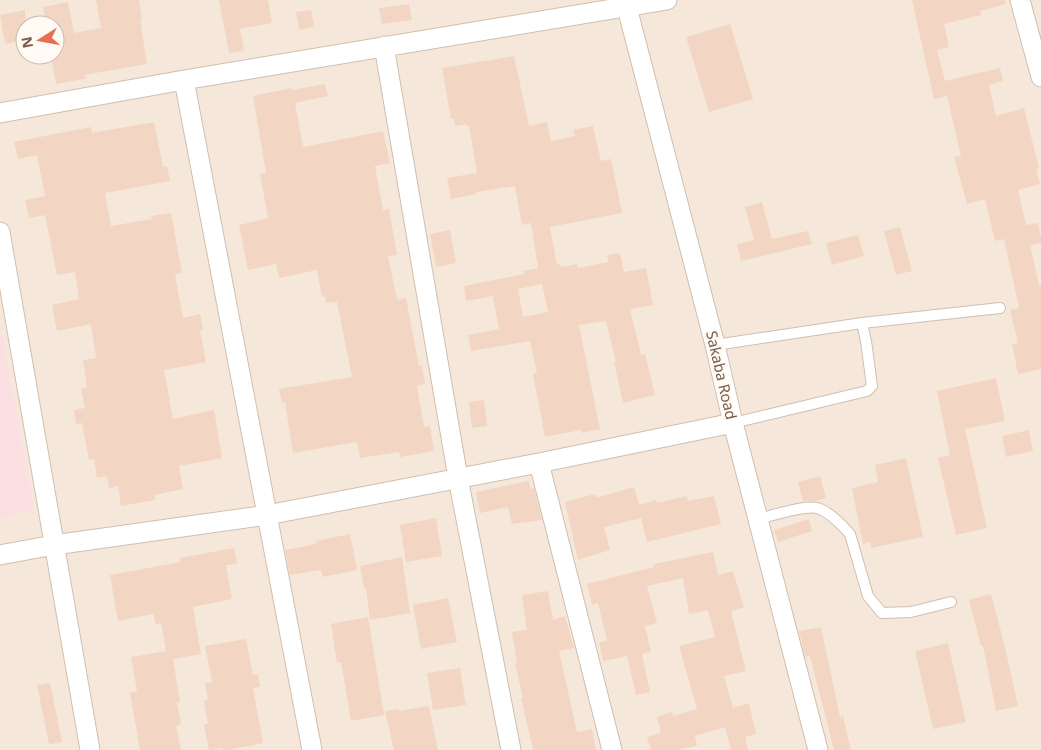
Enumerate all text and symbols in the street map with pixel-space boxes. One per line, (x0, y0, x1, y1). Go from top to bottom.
north arrow (15, 15, 65, 65)
text: N (16, 35, 37, 50)
street label: Sakaba Road (702, 329, 742, 421)

